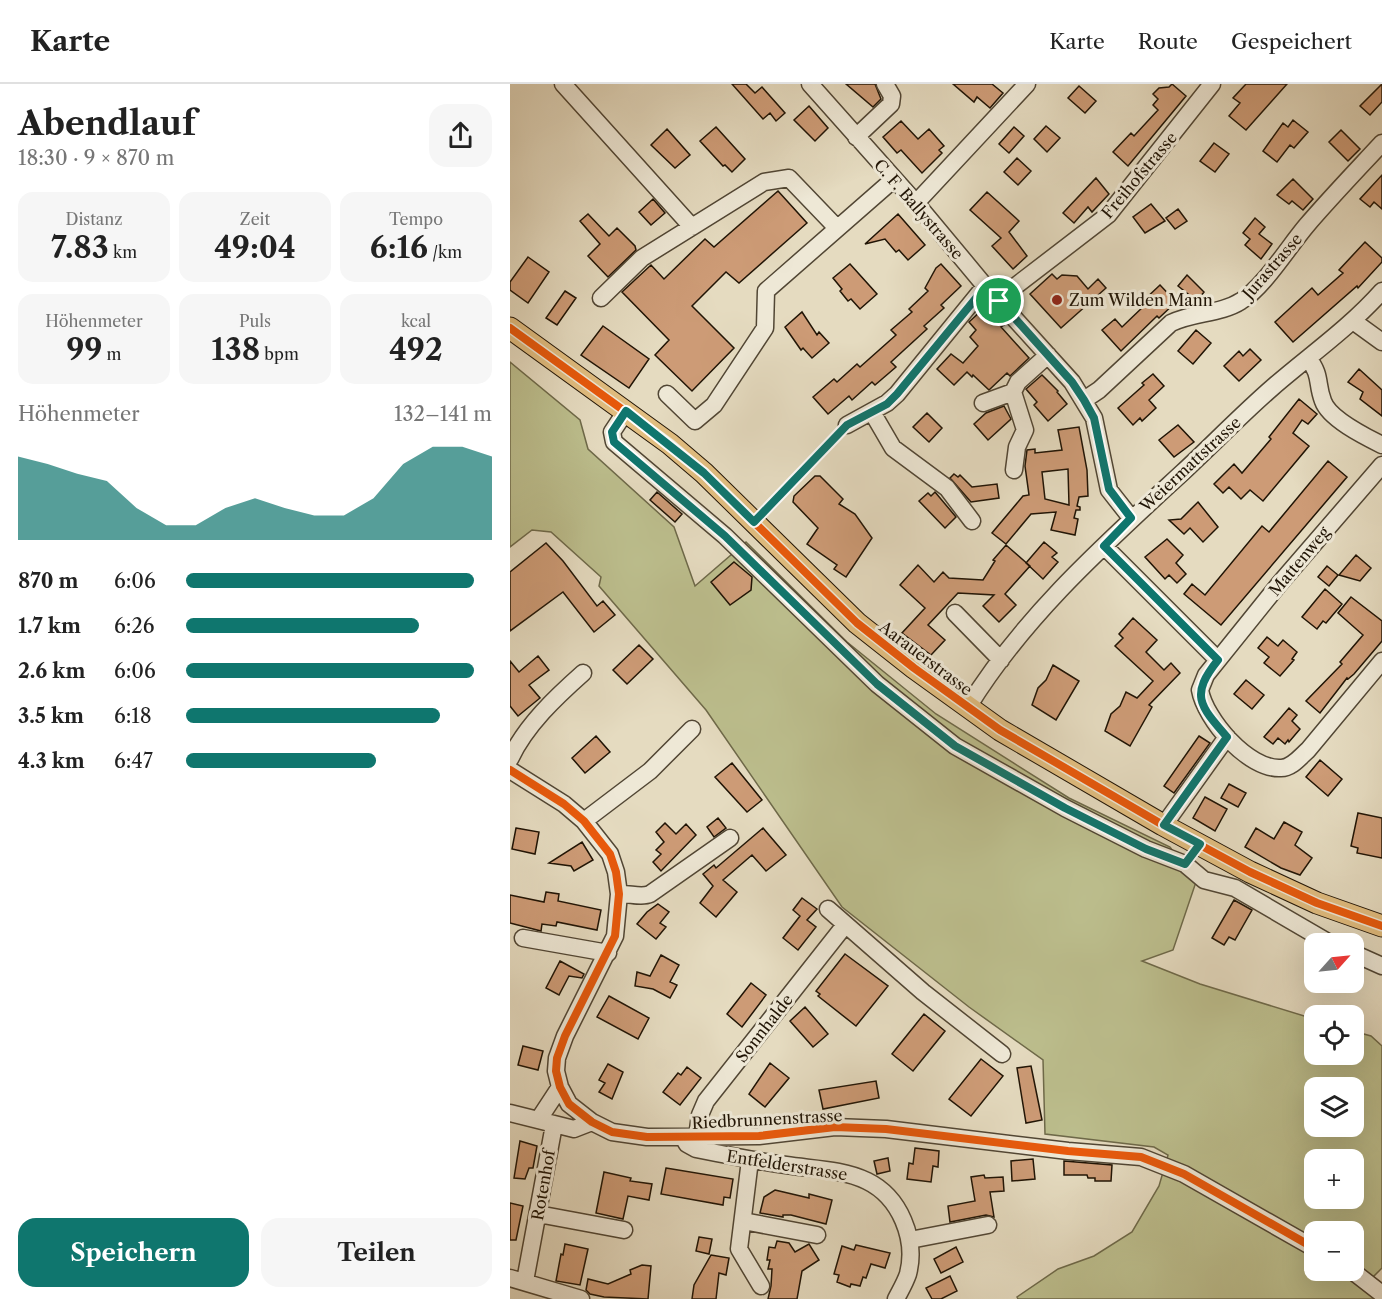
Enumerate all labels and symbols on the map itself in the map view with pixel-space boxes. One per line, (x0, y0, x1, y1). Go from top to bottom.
street label: Freihofstrasse (1097, 128, 1181, 222)
street label: C. F. Ballystrasse (870, 155, 968, 263)
street label: Jurastrasse (1236, 229, 1306, 305)
pin (973, 275, 1024, 326)
place label: Zum Wilden Mann (1069, 290, 1213, 310)
marker: Zum Wilden Mann (1050, 293, 1064, 307)
street label: Weiermattstrasse (1135, 412, 1245, 517)
street label: Mattenweg (1264, 522, 1334, 600)
street label: Aarauerstrasse (875, 616, 977, 700)
north arrow (1304, 933, 1364, 993)
street label: Sonnhalde (731, 990, 797, 1066)
street label: Riedbrunnenstrasse (691, 1105, 843, 1133)
street label: Rotenhof (527, 1146, 559, 1222)
street label: Entfelderstrasse (725, 1146, 849, 1184)

